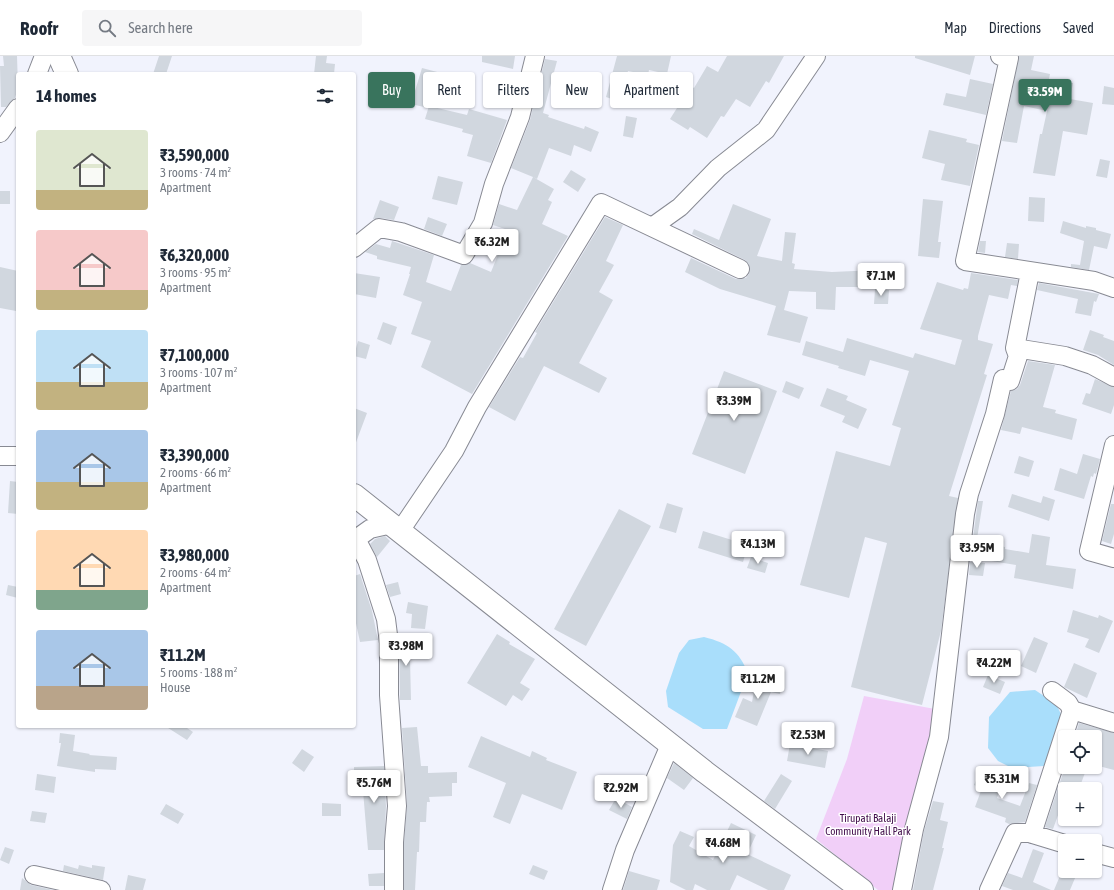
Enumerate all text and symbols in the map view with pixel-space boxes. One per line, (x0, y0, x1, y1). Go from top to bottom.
search box (82, 10, 362, 46)
text: Roofr (20, 17, 58, 39)
icon: search (96, 17, 118, 39)
text: Search here (128, 19, 193, 36)
text: Map (944, 20, 967, 36)
text: Directions (989, 20, 1041, 36)
text: Saved (1063, 20, 1094, 36)
chip: Buy (368, 72, 415, 108)
chip: Rent (423, 72, 475, 108)
chip: Filters (483, 72, 543, 108)
chip: New (551, 72, 602, 108)
chip: Apartment (610, 72, 693, 108)
pin: ₹3.59M (1012, 79, 1078, 113)
text: ₹3.59M (1028, 84, 1062, 99)
icon: filters (314, 85, 336, 107)
text: 14 homes (36, 86, 97, 106)
text: ₹3,590,000 (160, 145, 229, 165)
icon: home (68, 146, 116, 194)
text: 3 rooms · 74 m² (160, 165, 231, 180)
text: Apartment (160, 180, 211, 195)
pin: ₹6.32M (459, 229, 525, 263)
text: ₹6.32M (475, 234, 509, 249)
text: ₹6,320,000 (160, 245, 229, 265)
icon: home (68, 246, 116, 294)
pin: ₹7.1M (853, 263, 909, 297)
text: 3 rooms · 95 m² (160, 265, 231, 280)
text: ₹7.1M (867, 268, 895, 283)
text: Apartment (160, 280, 211, 295)
text: ₹7,100,000 (160, 345, 229, 365)
icon: home (68, 346, 116, 394)
text: 3 rooms · 107 m² (160, 365, 237, 380)
text: Apartment (160, 380, 211, 395)
pin: ₹3.39M (701, 388, 767, 422)
text: ₹3.39M (717, 393, 751, 408)
text: ₹3,390,000 (160, 445, 229, 465)
icon: home (68, 446, 116, 494)
text: 2 rooms · 66 m² (160, 465, 231, 480)
text: Apartment (160, 480, 211, 495)
pin: ₹4.13M (725, 531, 791, 565)
pin: ₹3.95M (944, 535, 1010, 569)
text: ₹4.13M (741, 536, 775, 551)
text: ₹3.95M (960, 540, 994, 555)
text: ₹3,980,000 (160, 545, 229, 565)
icon: home (68, 546, 116, 594)
text: 2 rooms · 64 m² (160, 565, 231, 580)
text: Apartment (160, 580, 211, 595)
pin: ₹3.98M (373, 633, 439, 667)
text: ₹3.98M (389, 638, 423, 653)
text: ₹11.2M (160, 645, 206, 665)
icon: home (68, 646, 116, 694)
pin: ₹4.22M (961, 650, 1027, 684)
text: ₹4.22M (977, 655, 1011, 670)
text: 5 rooms · 188 m² (160, 665, 237, 680)
pin: ₹11.2M (725, 666, 791, 700)
text: ₹11.2M (741, 671, 775, 686)
text: House (160, 680, 190, 695)
pin: ₹2.53M (775, 722, 841, 756)
text: ₹2.53M (791, 727, 825, 742)
map controls (1058, 730, 1102, 878)
button: locate (1058, 730, 1102, 774)
pin: ₹5.31M (969, 766, 1035, 800)
pin: ₹5.76M (341, 770, 407, 804)
text: ₹5.31M (985, 771, 1019, 786)
text: ₹5.76M (357, 775, 391, 790)
pin: ₹2.92M (588, 775, 654, 809)
text: ₹2.92M (604, 780, 638, 795)
button: + (1058, 782, 1102, 826)
park label: Tirupati Balaji Community Hall Park (825, 812, 911, 837)
pin: ₹4.68M (690, 830, 756, 864)
button: − (1058, 834, 1102, 878)
text: ₹4.68M (706, 835, 740, 850)

